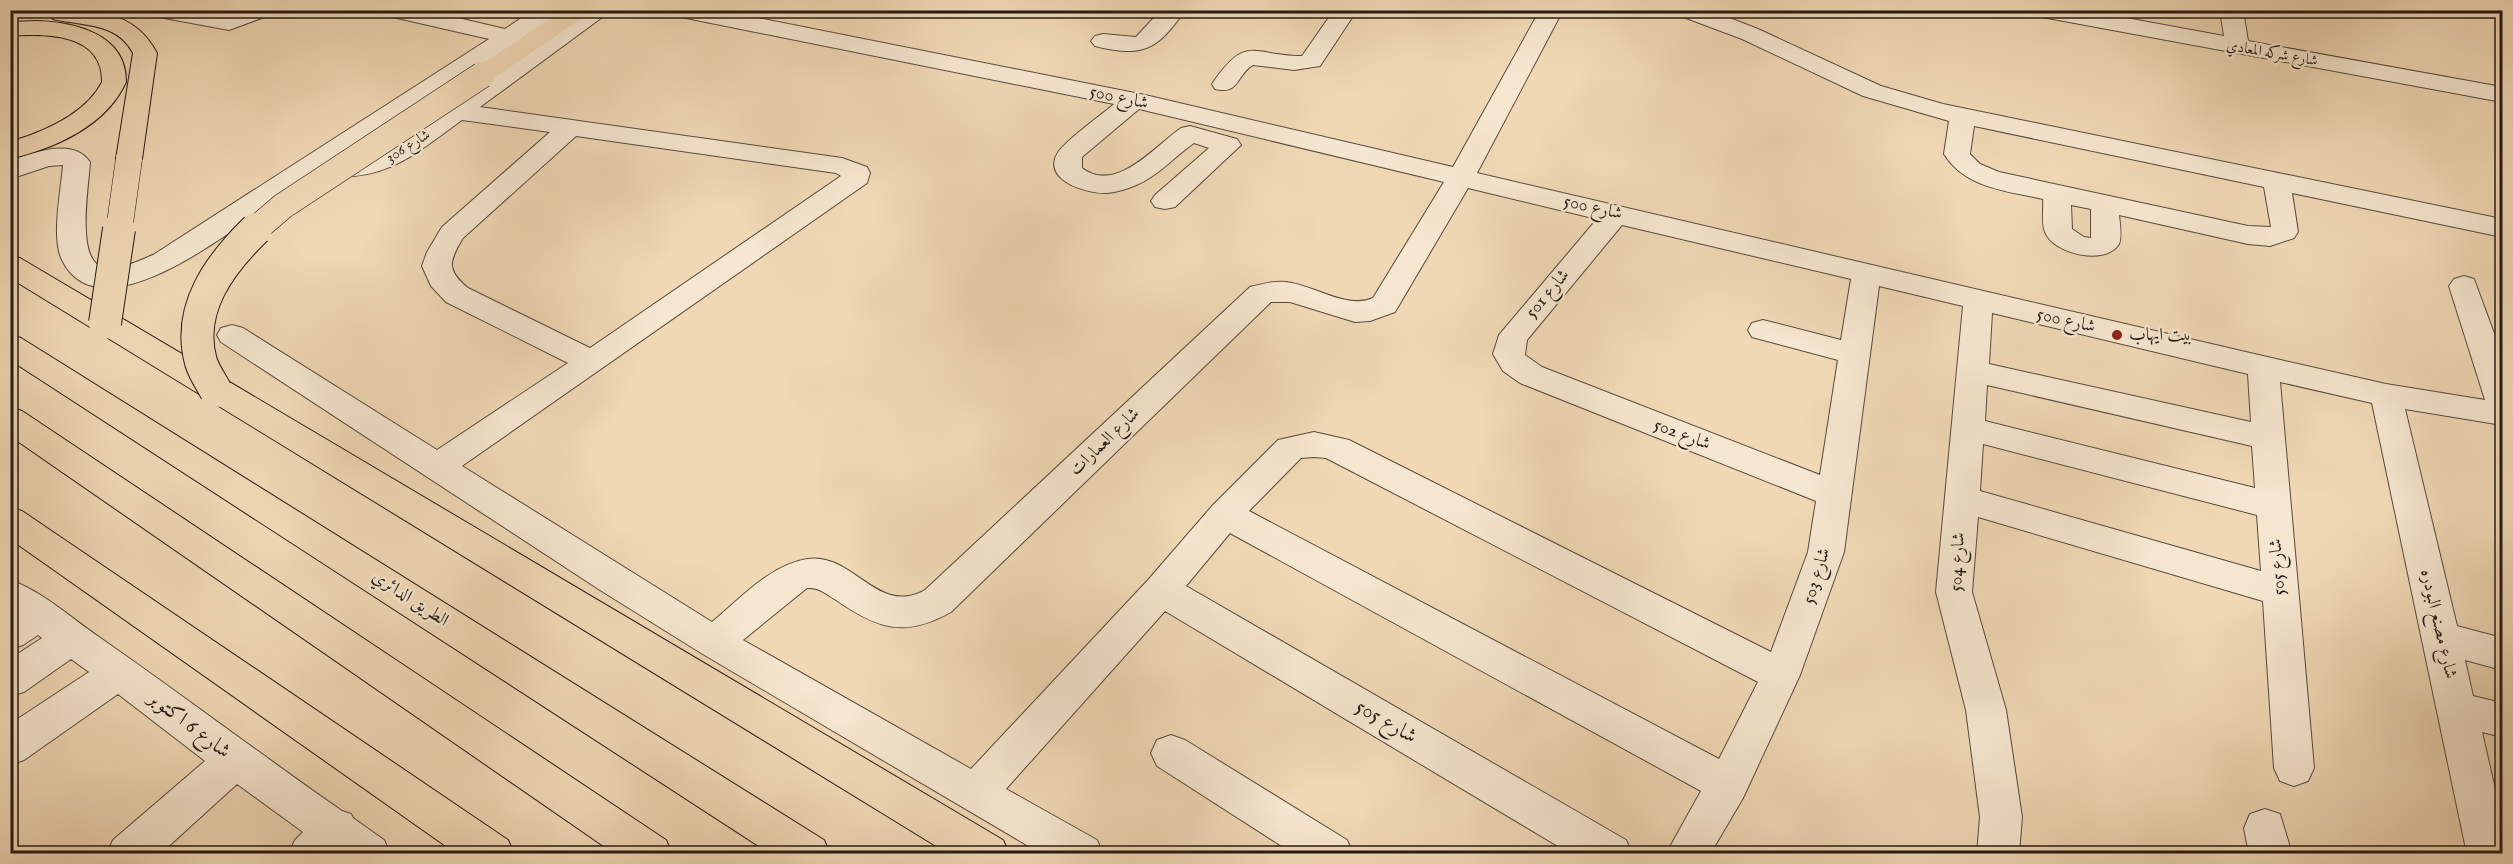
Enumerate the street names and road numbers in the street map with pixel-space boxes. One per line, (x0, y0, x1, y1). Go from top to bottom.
street label: شارع شركه المعادي (2224, 36, 2319, 73)
street label: شارع 500 (1087, 81, 1150, 117)
street label: شارع 306 (382, 125, 435, 169)
street label: شارع 500 (1561, 190, 1624, 228)
street label: شارع 501 (1521, 265, 1577, 325)
street label: شارع 500 (2034, 303, 2097, 341)
street label: شارع العمارات (1065, 403, 1146, 483)
street label: شارع 502 (1650, 414, 1714, 458)
street label: شارع 504 (1945, 532, 1973, 592)
street label: شارع 505 (2265, 538, 2293, 596)
street label: شارع 503 (1798, 545, 1838, 607)
street label: الطريق الدائري (366, 566, 453, 634)
street label: شارع مصنع البودره (2411, 567, 2462, 682)
street label: شارع 6 اكتوبر (139, 684, 236, 767)
street label: شارع 505 (1349, 694, 1422, 753)

